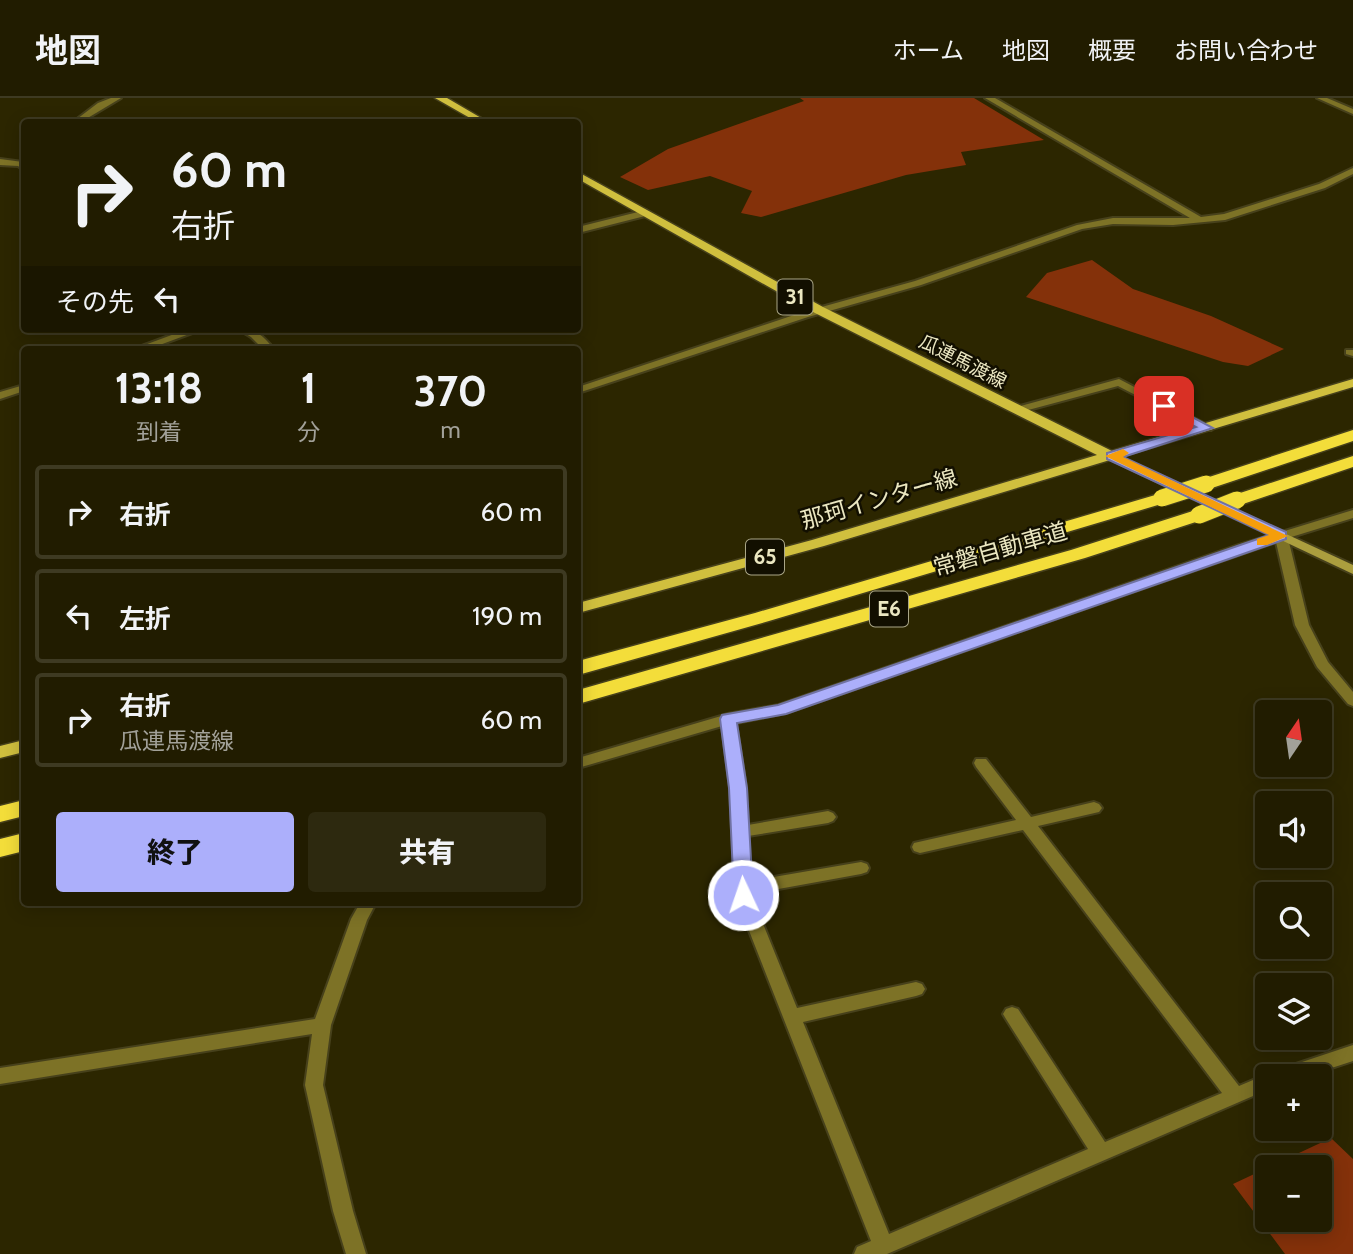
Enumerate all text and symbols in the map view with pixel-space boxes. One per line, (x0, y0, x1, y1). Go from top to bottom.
text: 地図 (35, 30, 101, 70)
text: ホーム (893, 36, 964, 65)
text: 地図 (1002, 36, 1050, 65)
text: 概要 (1088, 36, 1136, 65)
text: お問い合わせ (1174, 36, 1318, 65)
text: 60 m (171, 140, 287, 199)
icon: right (56, 147, 147, 238)
text: 右折 (171, 206, 235, 245)
icon: left (148, 280, 186, 318)
road number: 31 (778, 280, 812, 314)
text: その先 (56, 286, 134, 318)
street label: 瓜連馬渡線 (915, 330, 1010, 393)
text: 13:18 (115, 362, 203, 414)
text: 1 (301, 362, 316, 414)
text: 370 (414, 365, 487, 417)
pin (1134, 376, 1194, 436)
icon: arrive (1145, 387, 1183, 425)
text: m (440, 416, 461, 444)
text: 到着 (136, 418, 182, 446)
text: 分 (297, 418, 320, 446)
street label: 那珂インター線 (798, 463, 960, 535)
icon: right (60, 493, 98, 531)
text: 60 m (480, 496, 542, 528)
text: 右折 (119, 499, 171, 531)
street label: 常磐自動車道 (930, 517, 1070, 581)
road number: 65 (746, 540, 784, 574)
road number: E6 (870, 592, 908, 626)
icon: left (60, 597, 98, 635)
text: 190 m (472, 600, 542, 632)
text: 左折 (119, 603, 171, 635)
text: 右折 (119, 690, 171, 722)
north arrow (1255, 700, 1332, 777)
map controls (1255, 700, 1332, 1232)
icon: right (60, 701, 98, 739)
text: 60 m (480, 704, 542, 736)
text: 瓜連馬渡線 (119, 727, 234, 755)
button: sound (1255, 791, 1332, 868)
button: 終了 (56, 812, 294, 892)
button: 共有 (308, 812, 546, 892)
position arrow (706, 858, 780, 932)
button: search (1255, 882, 1332, 959)
button: layers (1255, 973, 1332, 1050)
button: + (1255, 1064, 1332, 1141)
button: − (1255, 1155, 1332, 1232)

